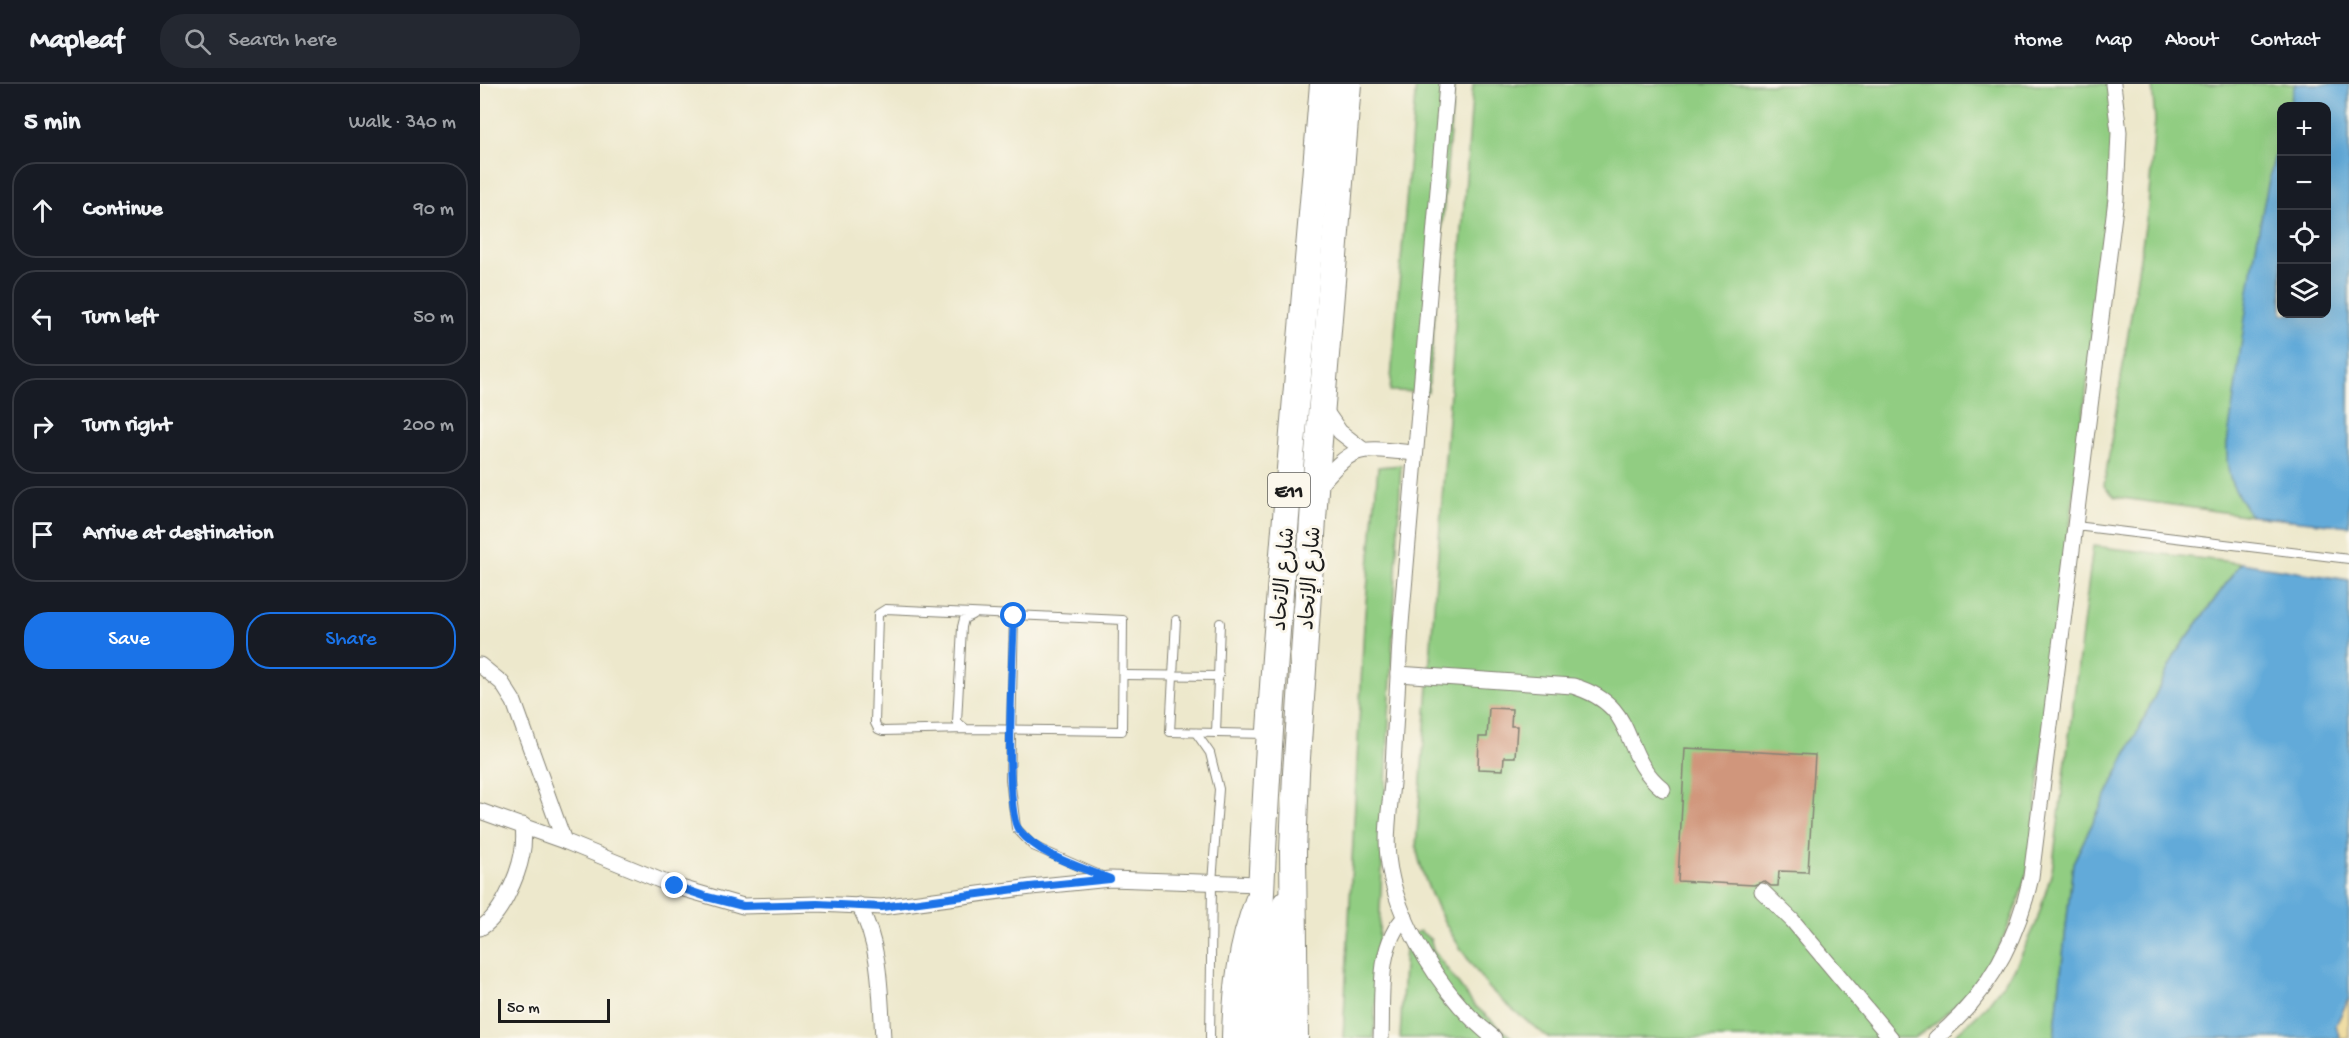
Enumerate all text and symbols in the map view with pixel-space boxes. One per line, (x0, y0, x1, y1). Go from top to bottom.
search box (160, 14, 580, 68)
text: Mapleaf (30, 25, 124, 58)
icon: search (181, 25, 214, 58)
text: Search here (229, 28, 337, 54)
text: Home (2014, 29, 2062, 54)
text: Map (2095, 29, 2132, 54)
text: About (2165, 29, 2218, 54)
text: Contact (2251, 29, 2319, 54)
map controls (2277, 102, 2331, 318)
button: + (2277, 102, 2331, 156)
text: 5 min (24, 108, 80, 139)
text: Walk · 340 m (349, 112, 456, 135)
button: − (2277, 156, 2331, 210)
icon: ahead (26, 194, 59, 227)
text: Continue (83, 197, 163, 223)
text: 90 m (414, 199, 454, 222)
button: locate (2277, 210, 2331, 264)
button: layers (2277, 264, 2331, 318)
icon: left (26, 302, 59, 335)
text: Turn left (83, 305, 157, 331)
text: 50 m (413, 307, 454, 330)
icon: right (26, 410, 59, 443)
text: Turn right (83, 413, 171, 439)
text: 200 m (403, 415, 454, 438)
road number: E11 (1268, 473, 1310, 507)
icon: arrive (26, 518, 59, 551)
text: Arrive at destination (83, 521, 273, 547)
street label: شارع الاتحاد (1269, 526, 1302, 632)
street label: شارع الإتحاد (1296, 526, 1329, 631)
route start (1000, 602, 1026, 628)
button: Save (24, 612, 234, 669)
button: Share (246, 612, 456, 669)
route end (661, 872, 687, 898)
scale bar (498, 996, 610, 1024)
text: 50 m (507, 1000, 540, 1019)

